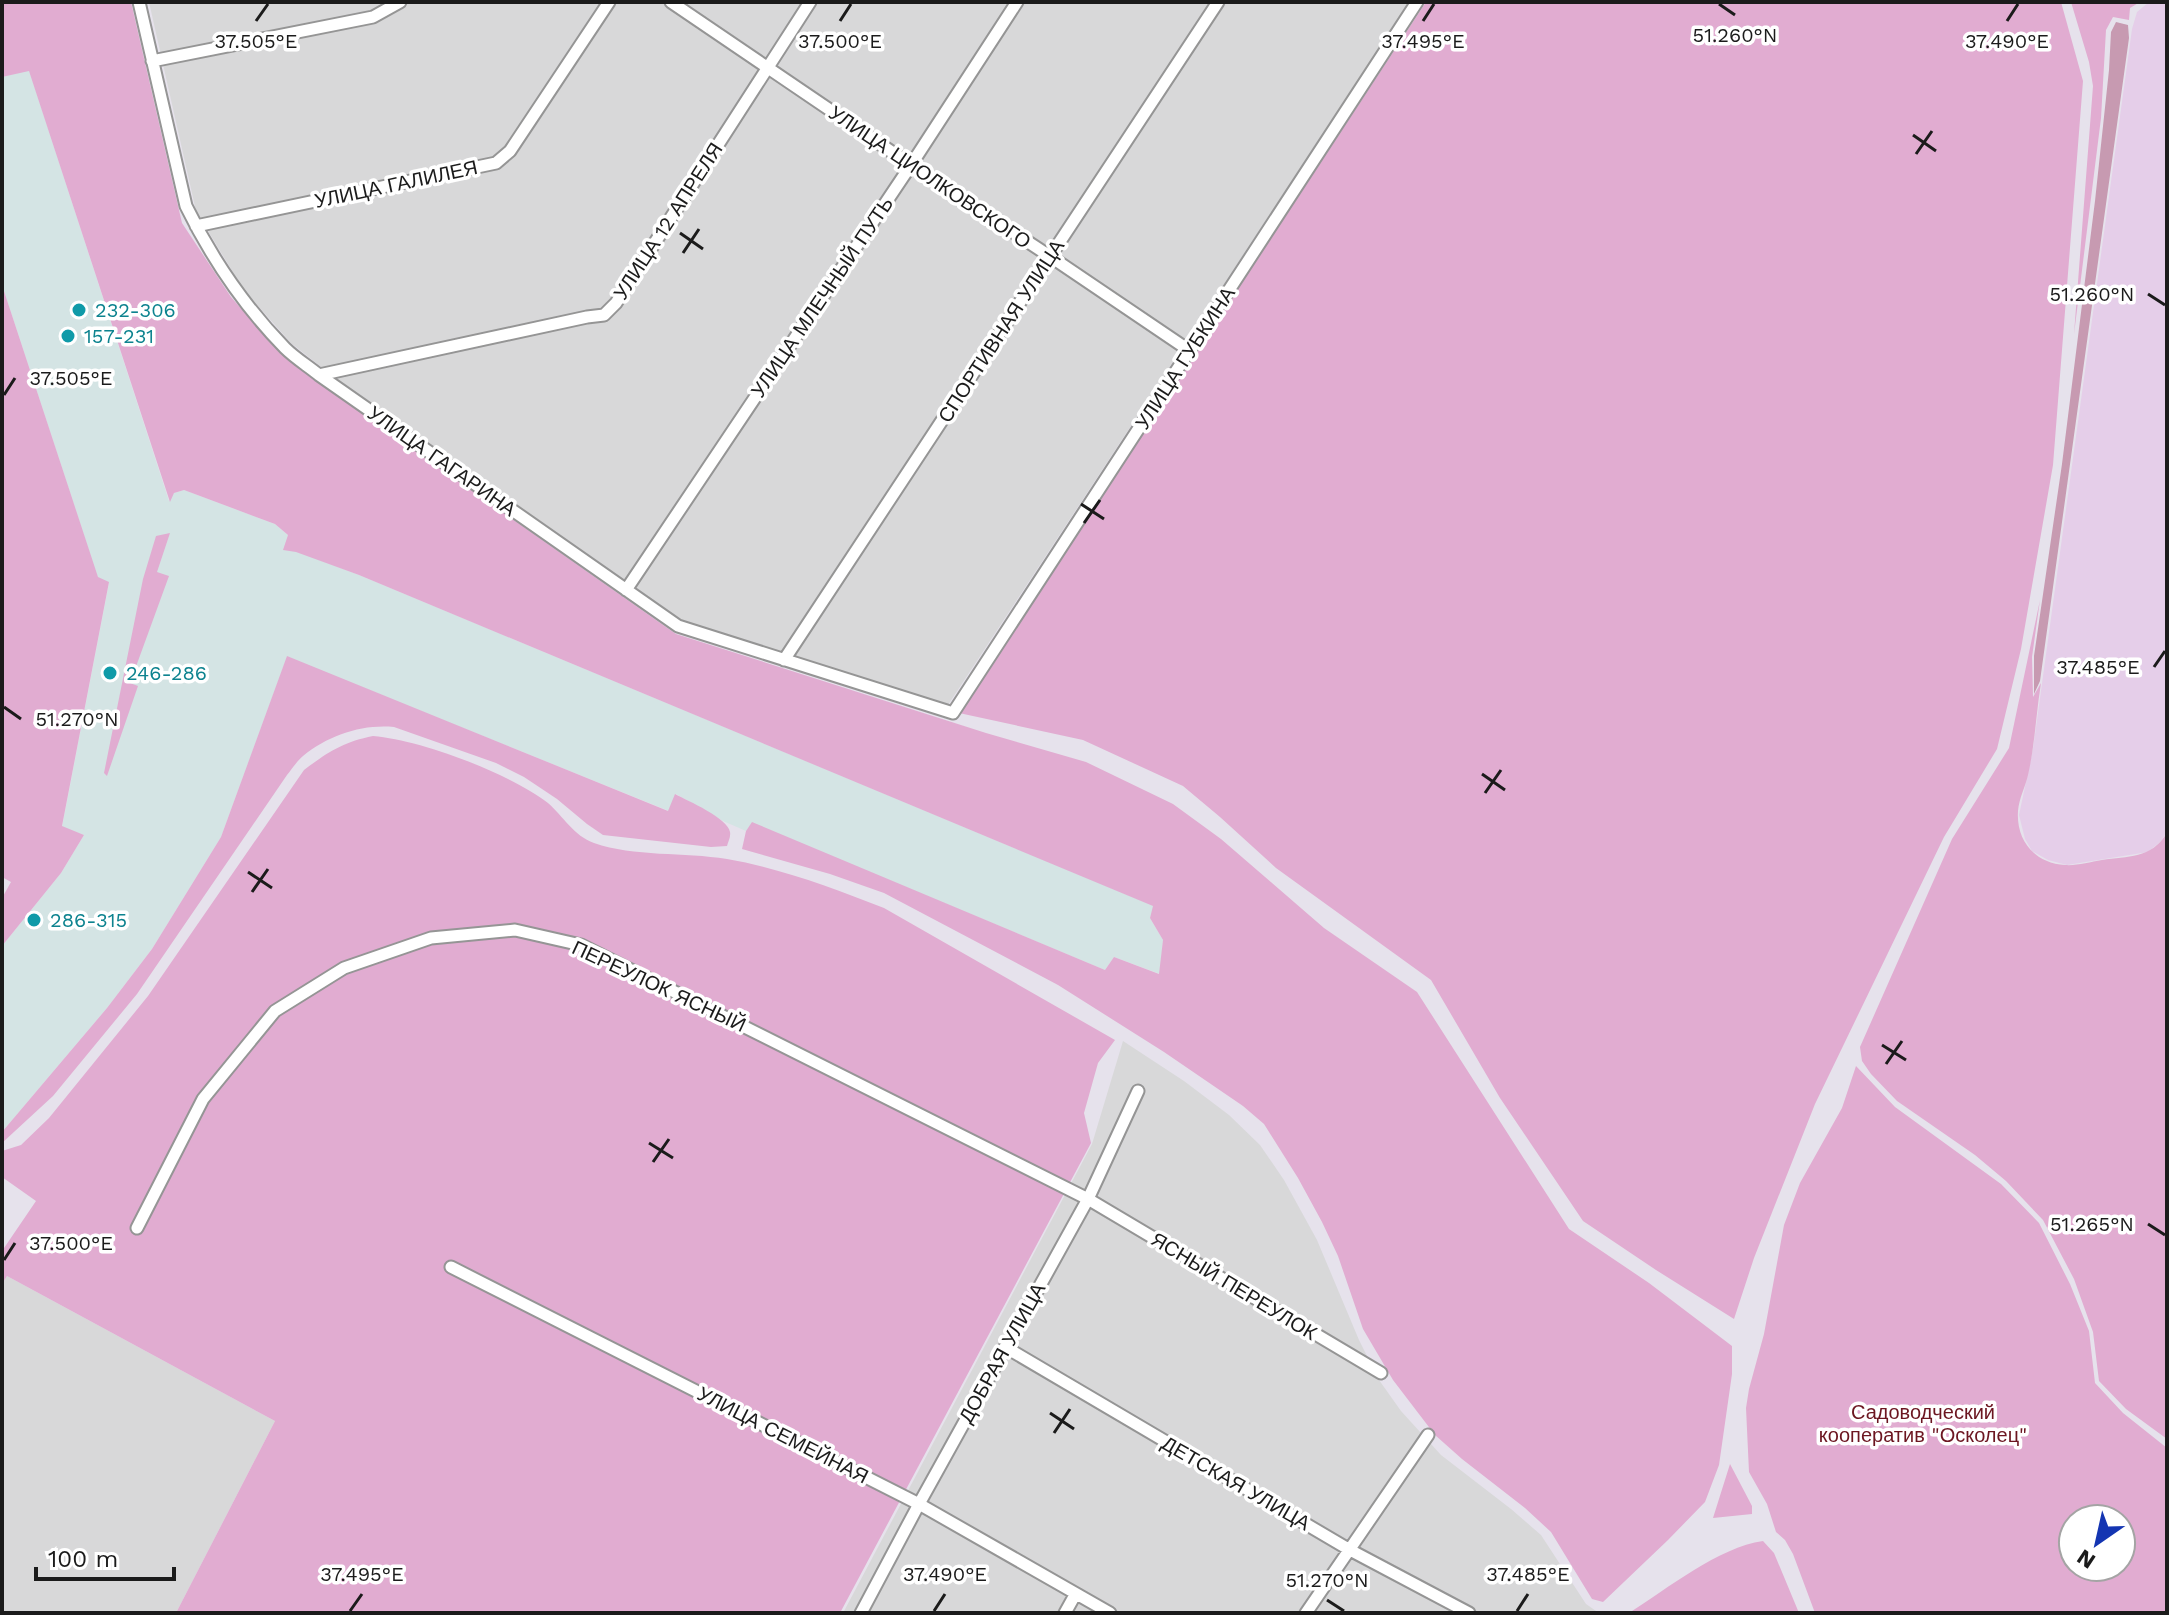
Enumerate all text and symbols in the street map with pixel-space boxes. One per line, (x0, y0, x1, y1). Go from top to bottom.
text: 51.260°N (1693, 23, 1777, 47)
text: 37.505°E (214, 29, 298, 53)
text: 37.500°E (798, 29, 882, 53)
text: 37.495°E (1381, 29, 1465, 53)
text: 37.490°E (1965, 29, 2049, 53)
street label: УЛИЦА ЦИОЛКОВСКОГО (824, 100, 1036, 254)
street label: УЛИЦА 12 АПРЕЛЯ (608, 138, 728, 304)
street label: УЛИЦА ГАЛИЛЕЯ (312, 155, 480, 213)
street label: УЛИЦА МЛЕЧНЫЙ ПУТЬ (746, 192, 898, 402)
street label: СПОРТИВНАЯ УЛИЦА (933, 234, 1070, 427)
street label: УЛИЦА ГУБКИНА (1130, 282, 1240, 434)
text: 51.260°N (2050, 282, 2134, 306)
place label: 232-306 (95, 298, 176, 322)
marker: 232-306 (70, 301, 88, 319)
place label: 157-231 (84, 324, 154, 348)
marker: 157-231 (59, 327, 77, 345)
text: 37.505°E (29, 366, 113, 390)
street label: УЛИЦА ГАГАРИНА (363, 401, 521, 522)
text: 37.485°E (2056, 655, 2140, 679)
place label: 246-286 (126, 661, 207, 685)
marker: 246-286 (101, 664, 119, 682)
text: 51.270°N (35, 707, 119, 731)
place label: 286-315 (50, 908, 127, 932)
marker: 286-315 (25, 911, 43, 929)
street label: ПЕРЕУЛОК ЯСНЫЙ (568, 935, 750, 1037)
text: 51.265°N (2050, 1212, 2134, 1236)
street label: ЯСНЫЙ ПЕРЕУЛОК (1147, 1227, 1321, 1345)
text: 37.500°E (29, 1231, 113, 1255)
street label: ДОБРАЯ УЛИЦА (954, 1278, 1051, 1427)
street label: УЛИЦА СЕМЕЙНАЯ (693, 1381, 873, 1489)
park label: Садоводческий кооператив "Осколец" (1819, 1400, 2027, 1447)
street label: ДЕТСКАЯ УЛИЦА (1157, 1431, 1315, 1536)
north arrow (2057, 1503, 2137, 1583)
scale bar (36, 1531, 174, 1581)
text: N (2072, 1544, 2100, 1574)
text: 100 m (48, 1545, 118, 1573)
text: 37.495°E (320, 1562, 404, 1586)
text: 37.490°E (903, 1562, 987, 1586)
text: 37.485°E (1486, 1562, 1570, 1586)
text: 51.270°N (1285, 1568, 1369, 1592)

